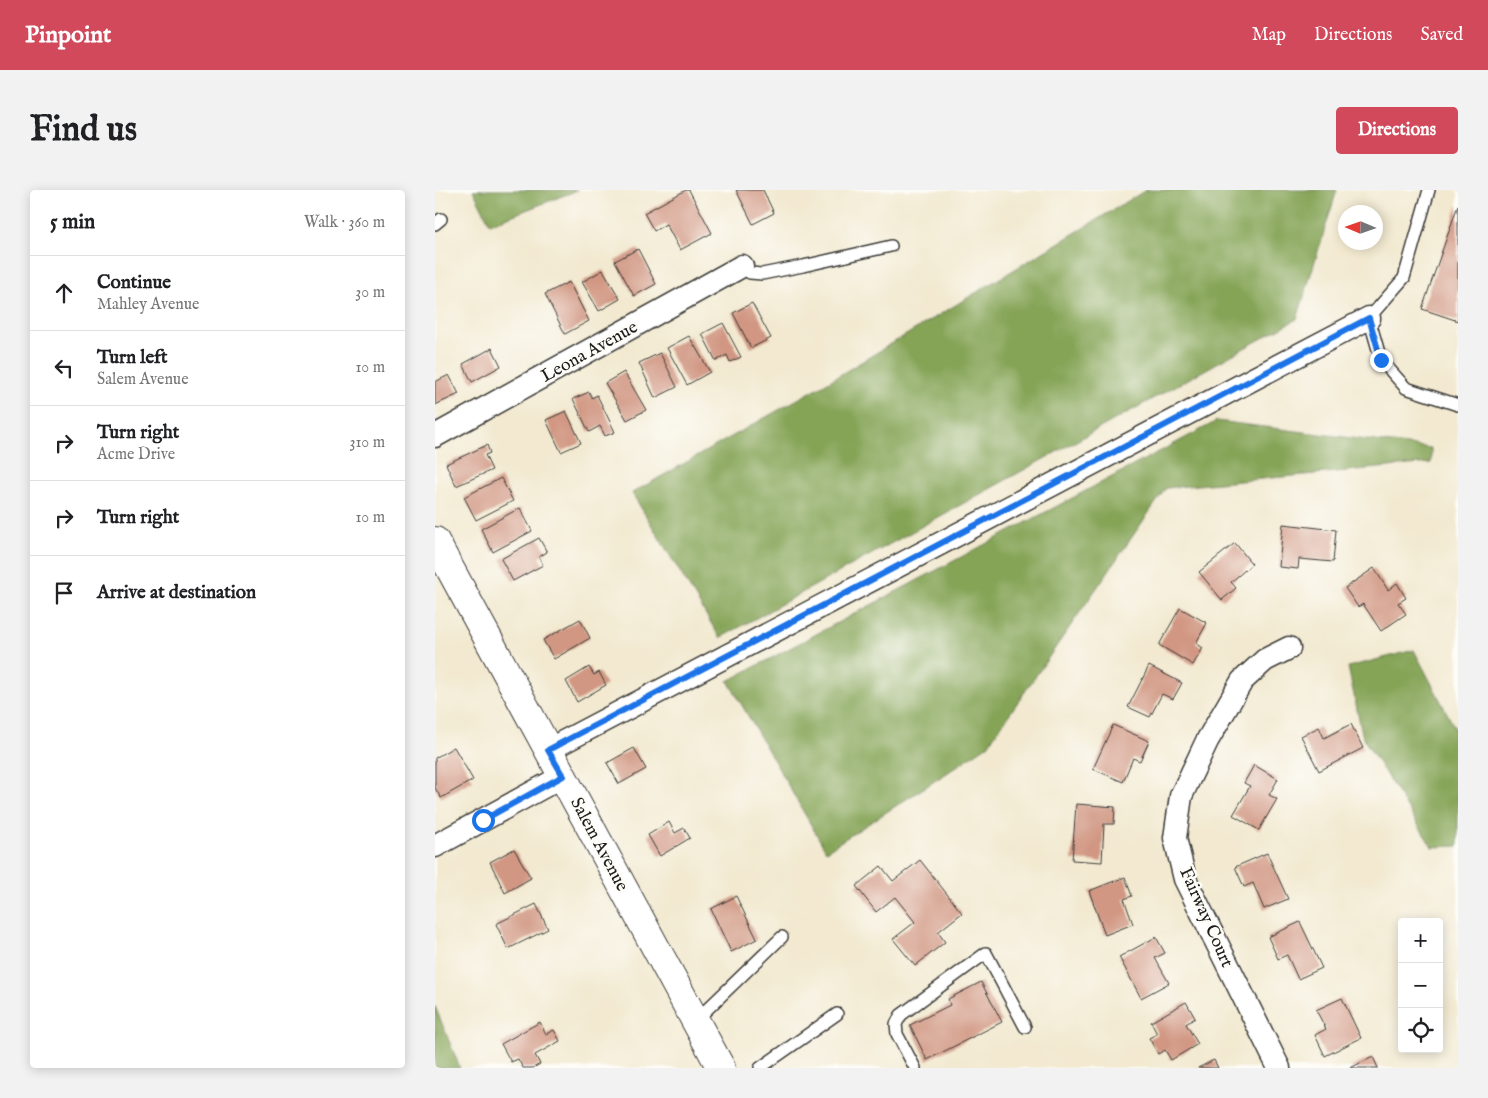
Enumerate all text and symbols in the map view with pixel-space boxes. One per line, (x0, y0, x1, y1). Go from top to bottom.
text: Pinpoint (25, 20, 111, 51)
text: Map (1252, 24, 1286, 47)
text: Directions (1314, 24, 1392, 47)
text: Saved (1420, 24, 1463, 47)
button: Directions (1336, 107, 1458, 154)
text: Find us (30, 108, 137, 153)
north arrow (1338, 205, 1383, 250)
text: 5 min (50, 209, 95, 236)
text: Walk · 360 m (304, 213, 385, 233)
text: Continue (97, 271, 171, 295)
icon: ahead (50, 279, 78, 307)
text: 30 m (355, 283, 385, 303)
text: Mahley Avenue (97, 295, 199, 315)
street label: Leona Avenue (537, 316, 642, 388)
text: Turn left (97, 346, 168, 370)
route end (1370, 349, 1393, 372)
icon: left (50, 354, 78, 382)
text: 10 m (355, 358, 385, 378)
text: Salem Avenue (97, 370, 189, 390)
text: Turn right (97, 421, 179, 445)
icon: right (50, 429, 78, 457)
text: 310 m (349, 433, 385, 453)
text: Acme Drive (97, 445, 175, 465)
icon: right (50, 504, 78, 532)
text: Turn right (97, 506, 179, 530)
text: 10 m (355, 508, 385, 528)
icon: arrive (50, 579, 78, 607)
text: Arrive at destination (97, 581, 256, 605)
street label: Salem Avenue (564, 794, 633, 896)
route start (472, 809, 495, 832)
street label: Fairway Court (1173, 864, 1238, 971)
map controls (1398, 918, 1443, 1053)
button: + (1398, 918, 1443, 963)
button: − (1398, 963, 1443, 1008)
button: locate (1398, 1008, 1443, 1053)

